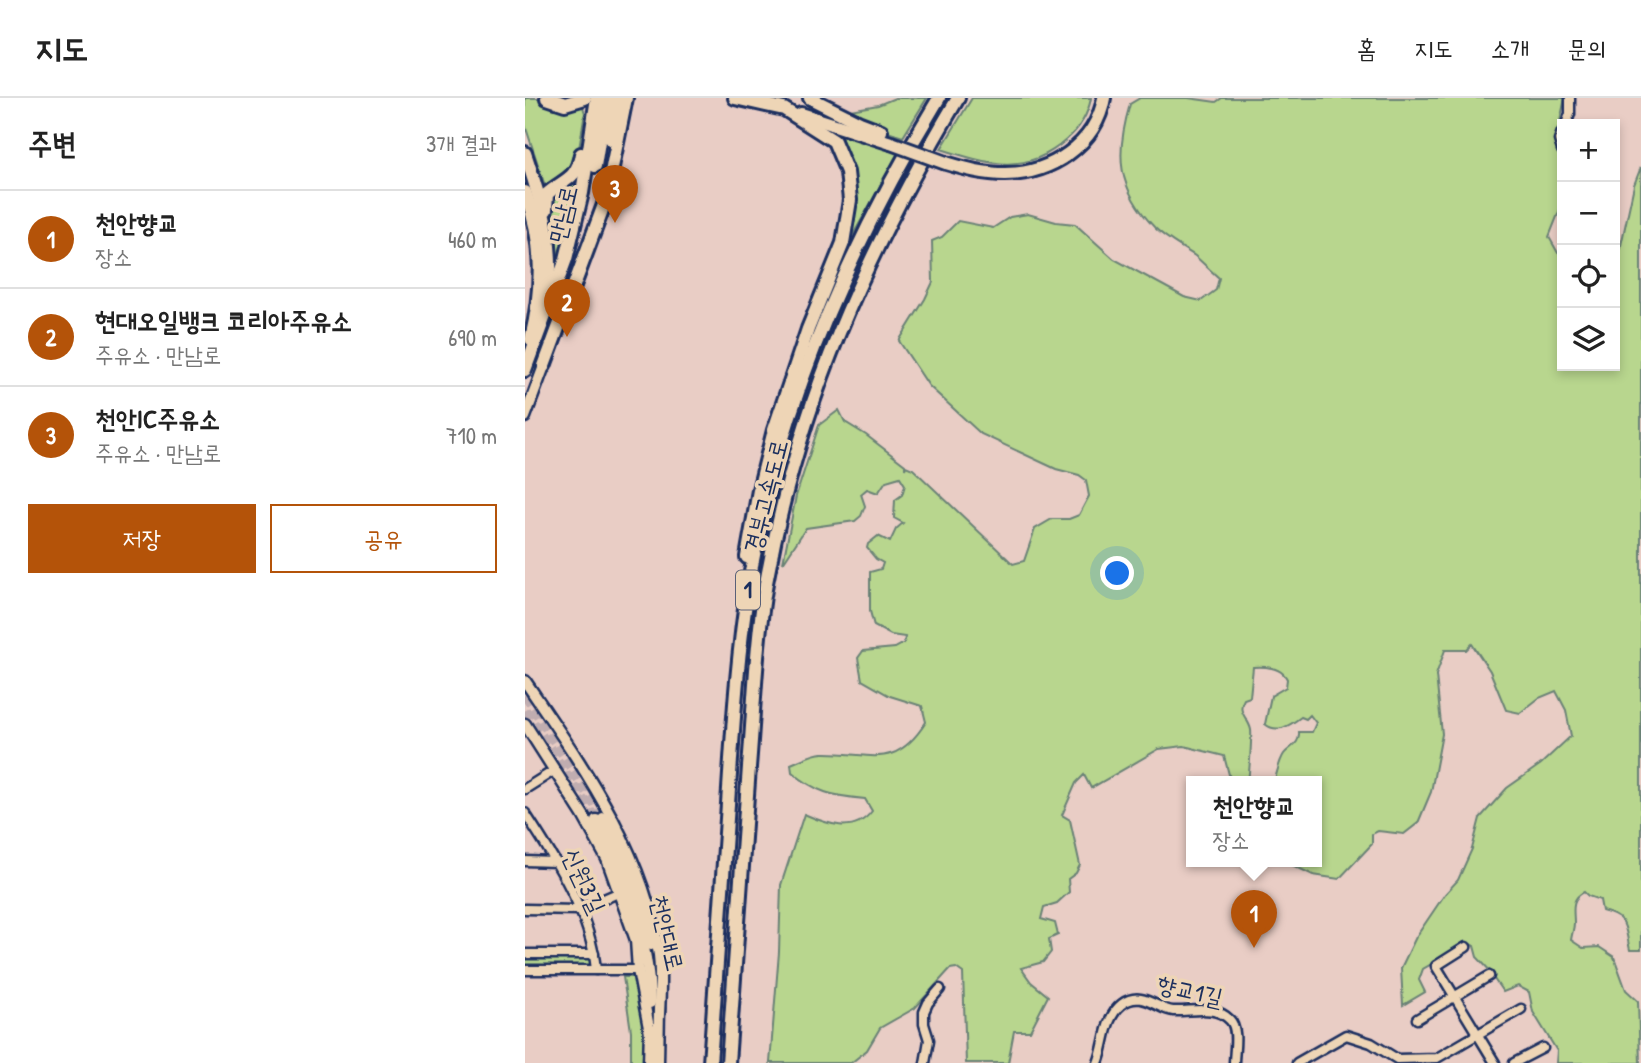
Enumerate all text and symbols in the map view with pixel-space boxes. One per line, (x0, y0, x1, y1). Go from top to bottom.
text: 지도 (35, 26, 88, 70)
text: 홈 (1357, 32, 1376, 64)
text: 지도 (1414, 32, 1453, 64)
text: 소개 (1491, 32, 1529, 64)
text: 문의 (1567, 32, 1606, 64)
map controls (1557, 119, 1620, 371)
button: + (1557, 119, 1620, 182)
text: 주변 (28, 123, 76, 163)
text: 3개 결과 (426, 128, 497, 159)
pin: 3 (592, 165, 638, 223)
street label: 만남로 (540, 182, 584, 246)
button: − (1557, 182, 1620, 245)
text: 천안향교 (95, 205, 179, 240)
text: 1 (47, 224, 55, 255)
text: 460 m (448, 224, 497, 255)
text: 장소 (95, 241, 132, 272)
button: locate (1557, 245, 1620, 308)
pin: 2 (544, 279, 590, 337)
text: 현대오일뱅크 코리아주유소 (95, 303, 352, 338)
button: layers (1557, 308, 1620, 371)
text: 2 (46, 322, 56, 353)
text: 690 m (448, 322, 497, 353)
text: 주유소 · 만남로 (95, 339, 221, 370)
text: 천안IC주유소 (95, 401, 220, 436)
text: 3 (46, 420, 56, 451)
text: 710 m (446, 420, 497, 451)
street label: 경부고속도로 (735, 436, 795, 556)
text: 주유소 · 만남로 (95, 437, 221, 468)
button: 저장 (28, 504, 256, 573)
button: 공유 (270, 504, 497, 573)
your location (1100, 556, 1134, 590)
road number: 1 (736, 570, 760, 610)
popup (1186, 776, 1322, 867)
text: 천안향교 (1212, 788, 1296, 823)
text: 장소 (1212, 824, 1249, 855)
street label: 신원3길 (556, 843, 614, 918)
pin: 1 (1231, 890, 1277, 948)
street label: 천안대로 (644, 892, 692, 974)
street label: 향교1길 (1154, 967, 1226, 1013)

